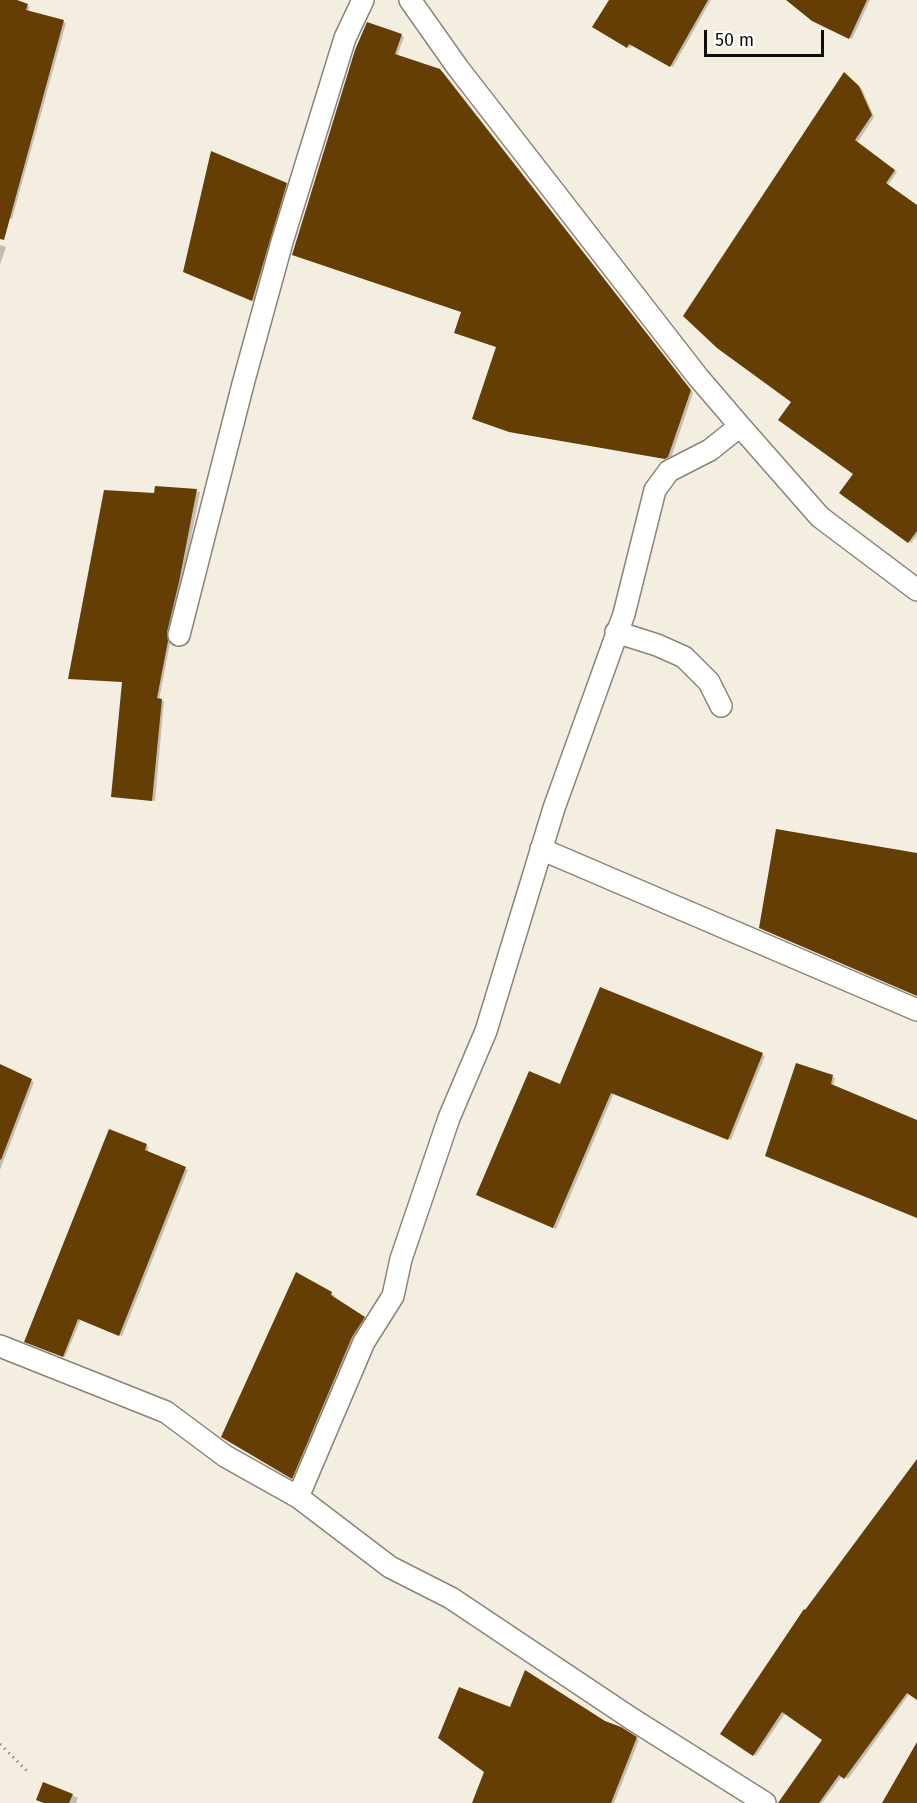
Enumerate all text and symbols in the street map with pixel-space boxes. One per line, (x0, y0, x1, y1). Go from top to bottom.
scale bar (707, 18, 827, 56)
text: 50 m (715, 29, 754, 51)

